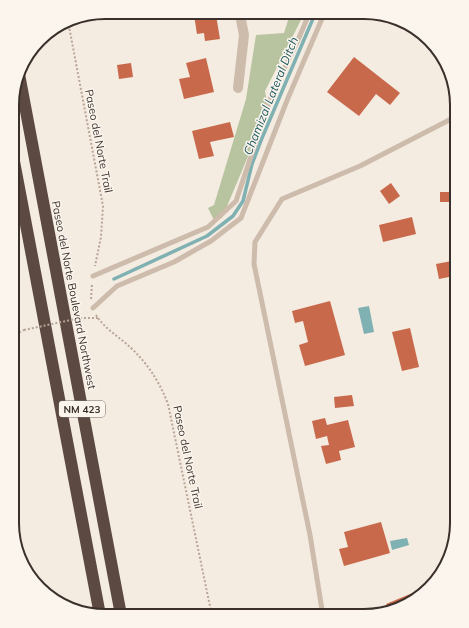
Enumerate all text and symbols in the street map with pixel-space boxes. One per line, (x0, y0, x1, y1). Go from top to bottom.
water label: Chamizal Lateral Ditch (240, 35, 301, 157)
street label: Paseo del Norte Trail (82, 88, 116, 194)
street label: Paseo del Norte Boulevard Northwest (49, 200, 99, 391)
road number: NM 423 (59, 401, 105, 417)
street label: Paseo del Norte Trail (170, 404, 206, 510)

